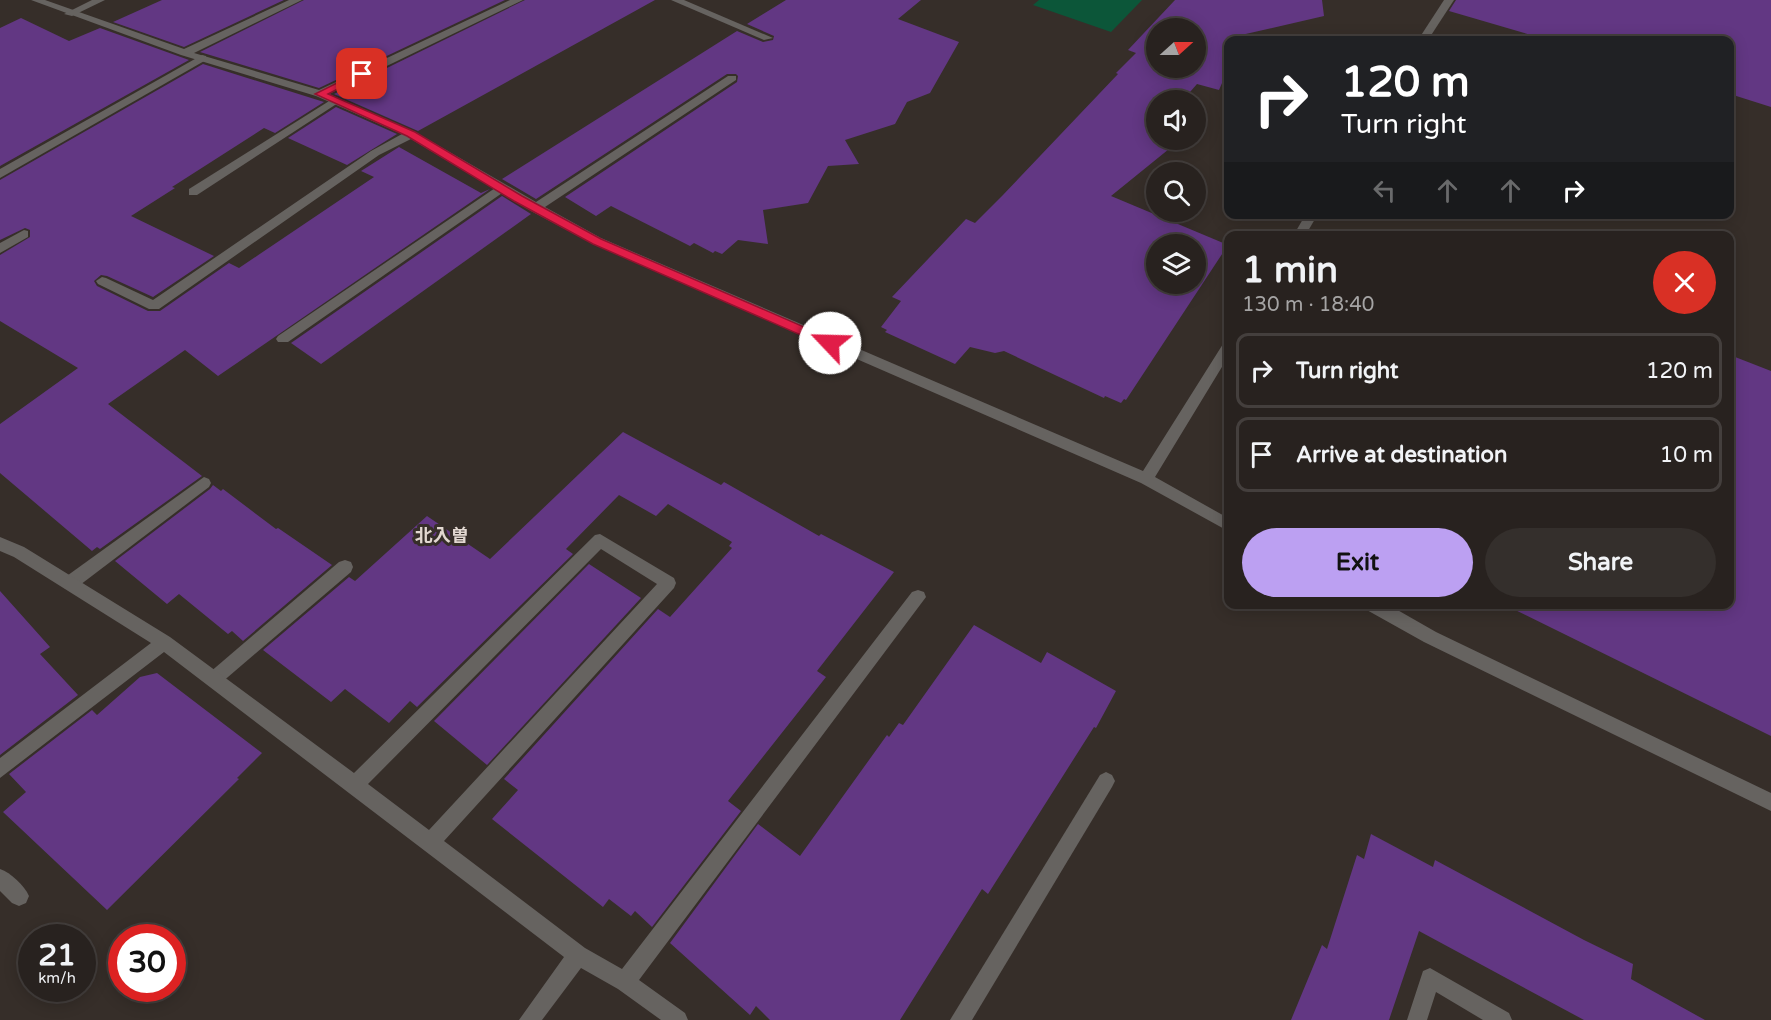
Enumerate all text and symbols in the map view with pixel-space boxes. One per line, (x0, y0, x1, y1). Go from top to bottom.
north arrow (1146, 18, 1206, 78)
map controls (1146, 18, 1206, 294)
pin (336, 48, 387, 99)
icon: arrive (345, 57, 378, 90)
text: 120 m (1341, 57, 1470, 108)
icon: right (1242, 60, 1320, 138)
button: sound (1146, 90, 1206, 150)
text: Turn right (1341, 108, 1467, 141)
button: search (1146, 162, 1206, 222)
icon: left (1368, 174, 1401, 207)
icon: ahead (1431, 174, 1464, 207)
icon: ahead (1494, 174, 1527, 207)
icon: right (1557, 174, 1590, 207)
button: layers (1146, 234, 1206, 294)
text: 1 min (1242, 249, 1338, 292)
button: close (1653, 251, 1716, 314)
text: 130 m · 18:40 (1242, 293, 1374, 317)
position arrow (798, 311, 862, 375)
icon: right (1245, 354, 1278, 387)
text: Turn right (1296, 358, 1398, 384)
text: 120 m (1646, 358, 1713, 384)
icon: arrive (1245, 438, 1278, 471)
text: Arrive at destination (1296, 442, 1507, 468)
text: 10 m (1659, 442, 1713, 468)
district label: 北入曽 (415, 525, 469, 547)
button: Exit (1242, 528, 1473, 597)
button: Share (1485, 528, 1716, 597)
speed limit sign: 30 (108, 924, 186, 1002)
text: 21 (38, 937, 76, 974)
text: km/h (38, 969, 76, 987)

